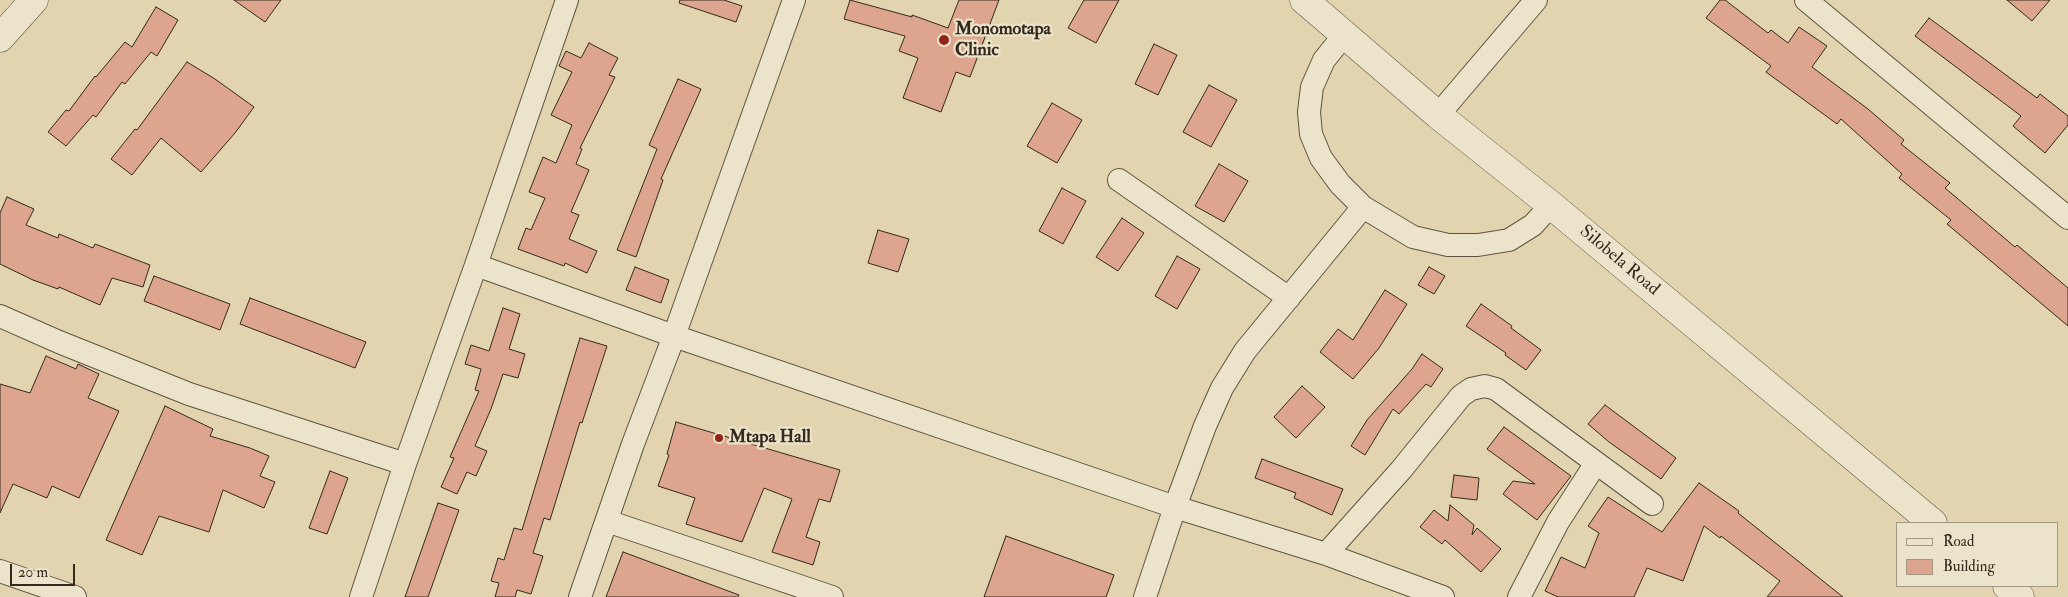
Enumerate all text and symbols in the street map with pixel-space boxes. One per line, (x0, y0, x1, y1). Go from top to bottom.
place label: Monomotapa Clinic (955, 19, 1051, 62)
marker: Monomotapa Clinic (937, 33, 951, 47)
street label: Silobela Road (1575, 221, 1663, 301)
place label: Mtapa Hall (729, 427, 811, 449)
marker: Mtapa Hall (713, 432, 725, 444)
legend (1896, 522, 2058, 587)
text: Road (1943, 532, 1974, 551)
scale bar (12, 554, 78, 586)
text: Building (1943, 557, 1995, 576)
text: 20 m (18, 563, 48, 582)

